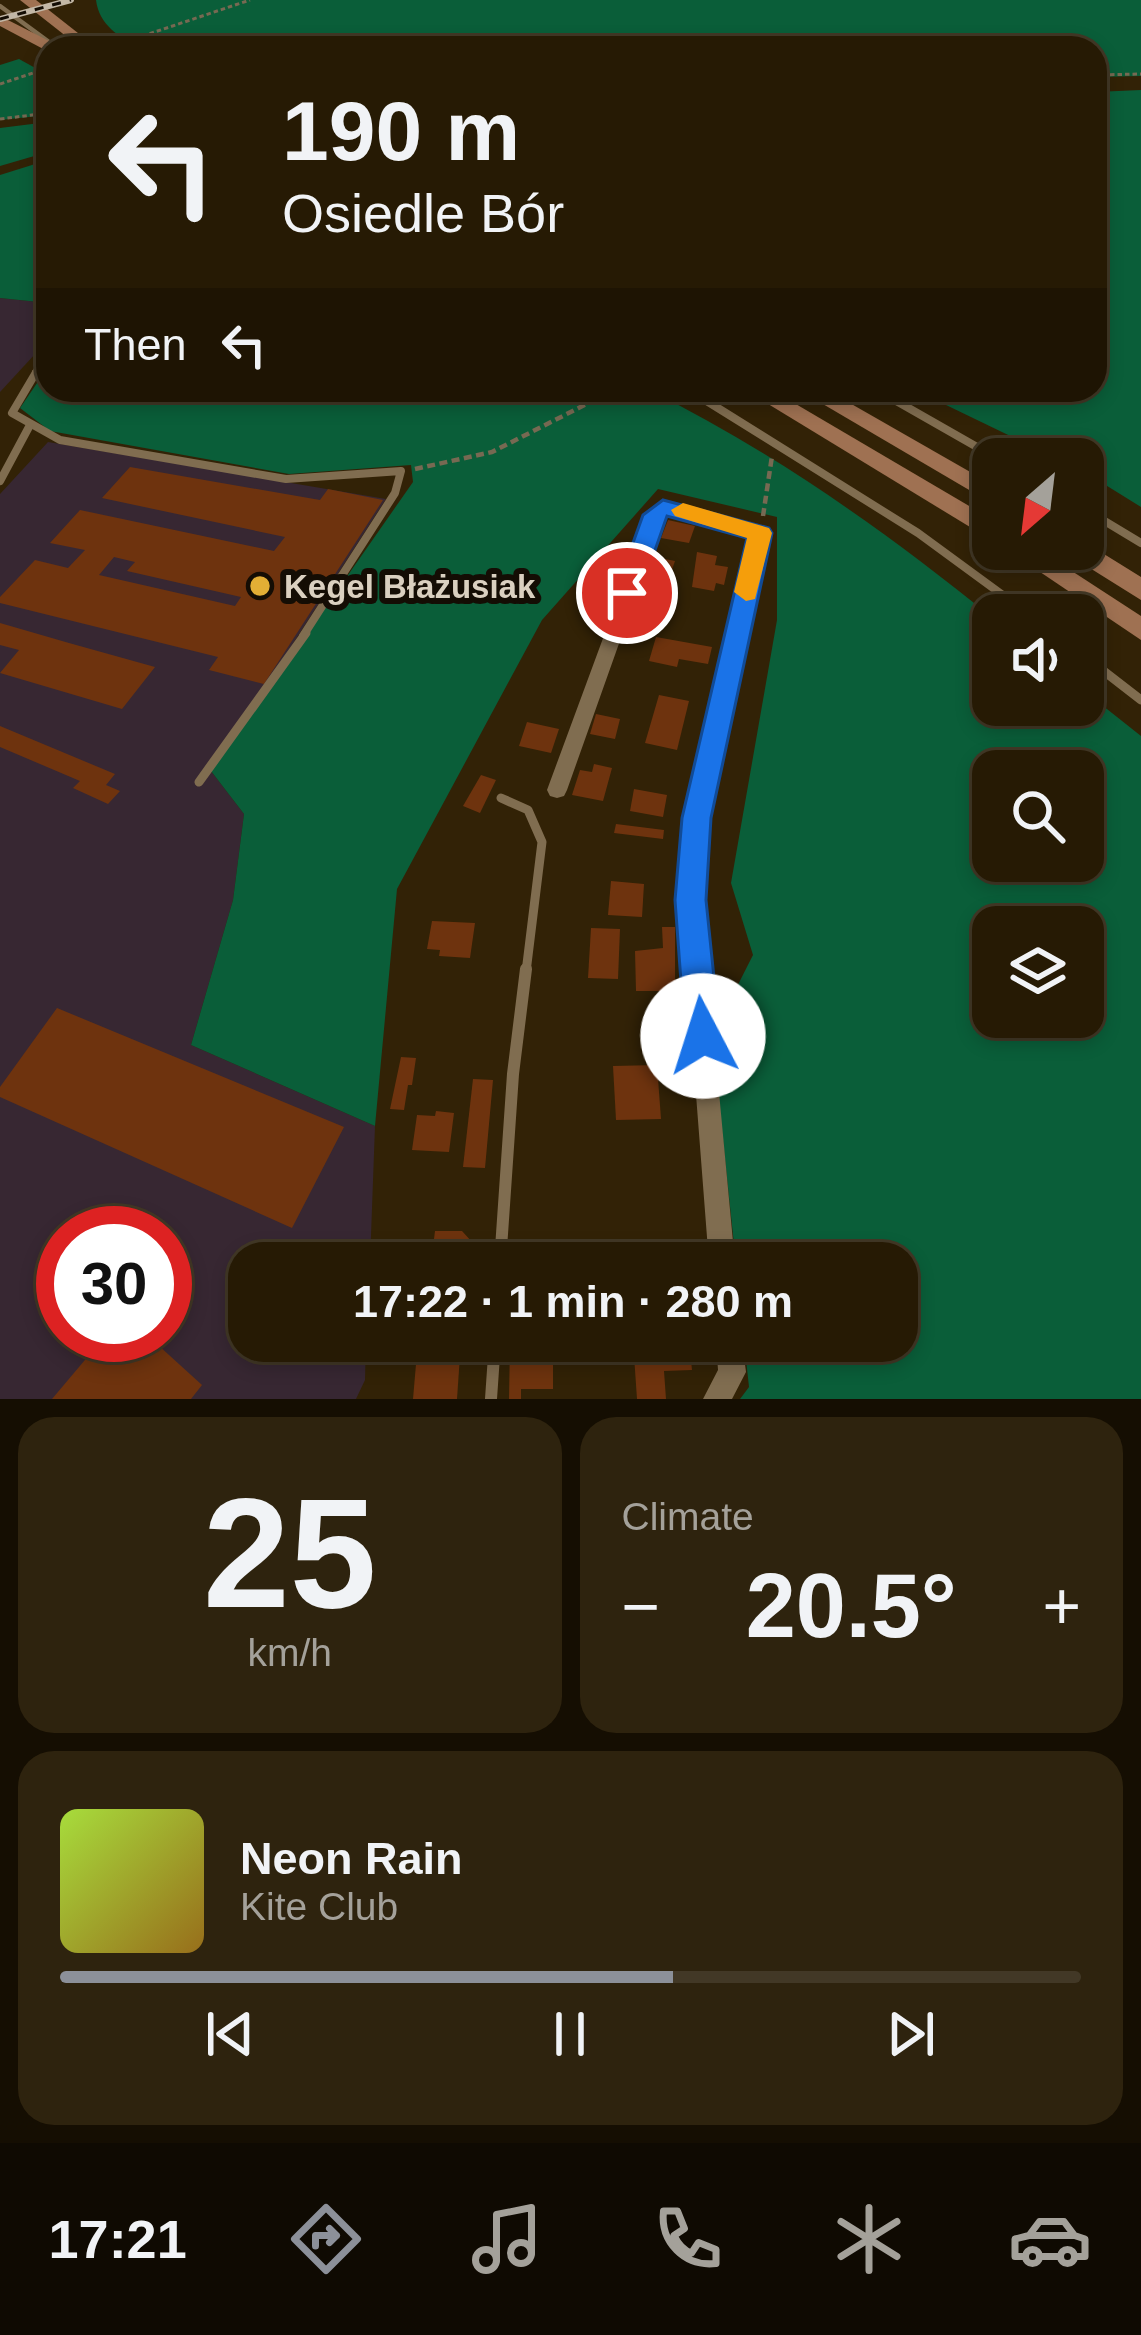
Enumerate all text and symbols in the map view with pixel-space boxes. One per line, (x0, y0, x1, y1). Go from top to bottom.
icon: left (84, 84, 240, 240)
text: 190 m (282, 84, 520, 178)
text: Osiedle Bór (282, 183, 564, 243)
icon: left (211, 312, 277, 378)
text: Then (84, 319, 187, 370)
north arrow (972, 438, 1104, 570)
map controls (972, 438, 1104, 1038)
pin (576, 542, 678, 644)
icon: arrive (594, 560, 660, 626)
place label: Kegel Błażusiak (284, 568, 536, 605)
marker: Kegel Błażusiak (247, 573, 273, 599)
button: sound (972, 594, 1104, 726)
button: search (972, 750, 1104, 882)
button: layers (972, 906, 1104, 1038)
position arrow (640, 973, 766, 1099)
speed limit sign: 30 (36, 1206, 192, 1362)
text: 17:22 · 1 min · 280 m (353, 1276, 793, 1327)
text: 25 (203, 1466, 377, 1640)
text: Climate (622, 1495, 754, 1538)
text: 20.5° (746, 1556, 957, 1656)
text: − (622, 1569, 660, 1643)
text: + (1042, 1569, 1081, 1643)
text: km/h (247, 1631, 332, 1674)
text: Neon Rain (240, 1833, 463, 1884)
text: Kite Club (240, 1885, 398, 1928)
icon: previous (197, 2001, 263, 2067)
icon: pause (537, 2001, 603, 2067)
icon: next (878, 2001, 944, 2067)
icon: directions (284, 2197, 368, 2281)
icon: music (465, 2197, 549, 2281)
icon: phone (646, 2197, 730, 2281)
icon: climate (827, 2197, 911, 2281)
icon: car (1008, 2197, 1092, 2281)
text: 17:21 (49, 2209, 187, 2269)

